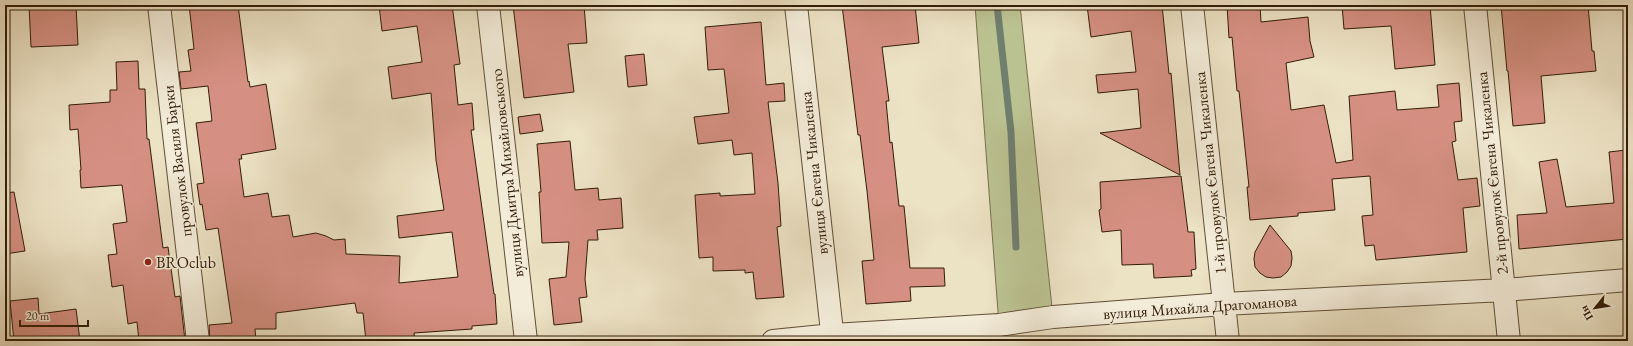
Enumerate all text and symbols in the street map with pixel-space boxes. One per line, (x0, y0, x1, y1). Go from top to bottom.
street label: вулиця Дмитра Михайловського (486, 68, 528, 278)
street label: 1-й провулок Євгена Чикаленка (1189, 70, 1231, 275)
street label: 2-й провулок Євгена Чикаленка (1471, 70, 1513, 275)
street label: провулок Василя Барки (157, 83, 197, 238)
street label: вулиця Євгена Чикаленка (795, 90, 833, 256)
place label: BROclub (156, 252, 216, 273)
marker: BROclub (143, 257, 153, 267)
north arrow (1575, 288, 1615, 328)
street label: вулиця Михайла Драгоманова (1102, 290, 1298, 324)
scale bar (20, 302, 88, 328)
text: Пн (1576, 302, 1596, 323)
text: 20 m (26, 308, 50, 324)

